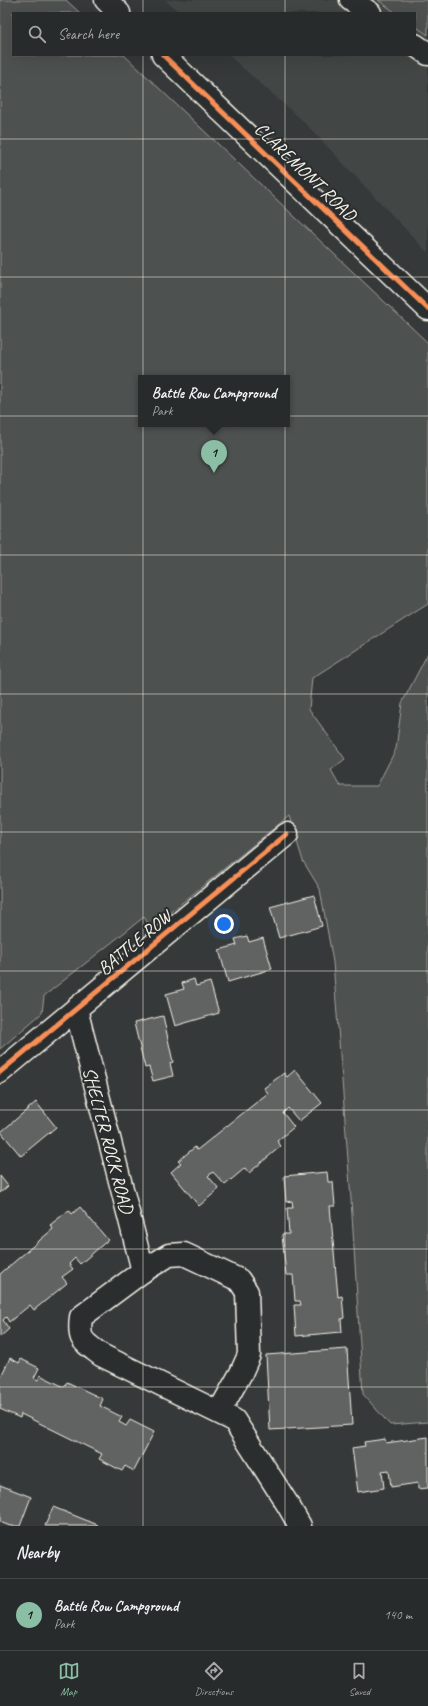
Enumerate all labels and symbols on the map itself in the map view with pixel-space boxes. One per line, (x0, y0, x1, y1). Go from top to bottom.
street label: CLAREMONT ROAD (249, 117, 363, 228)
pin: 1 (201, 440, 227, 473)
street label: BATTLE ROW (93, 903, 178, 981)
your location (214, 914, 234, 934)
street label: SHELTER ROCK ROAD (77, 1065, 140, 1218)

